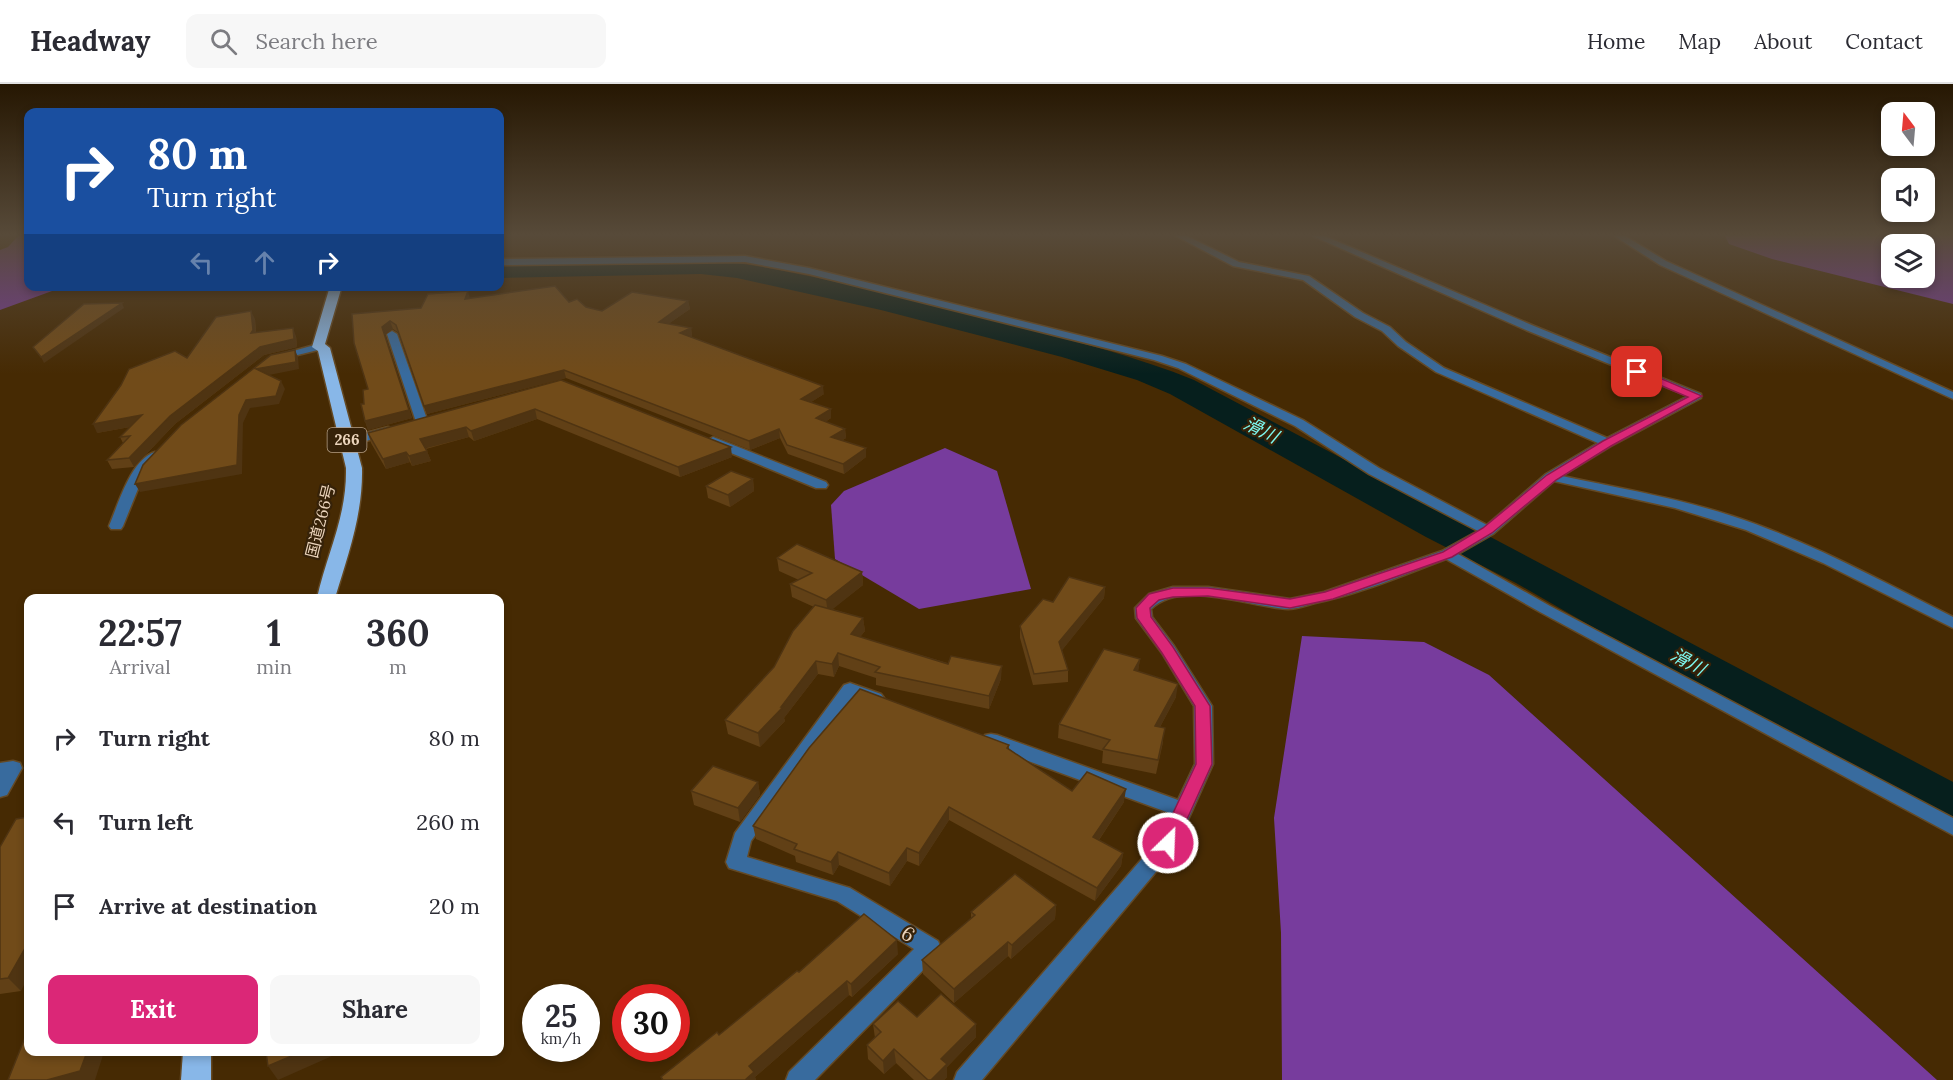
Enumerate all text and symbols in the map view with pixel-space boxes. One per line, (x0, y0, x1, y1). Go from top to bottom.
search box (186, 14, 606, 68)
text: Headway (30, 23, 150, 59)
icon: search (207, 25, 240, 58)
text: Search here (255, 27, 378, 55)
text: Home (1587, 28, 1645, 55)
text: Map (1678, 28, 1721, 55)
text: About (1754, 28, 1812, 55)
text: Contact (1845, 28, 1923, 55)
north arrow (1881, 102, 1935, 156)
map controls (1881, 102, 1935, 288)
text: 80 m (147, 127, 247, 181)
icon: right (48, 132, 126, 210)
button: sound (1881, 168, 1935, 222)
text: Turn right (147, 180, 276, 214)
button: layers (1881, 234, 1935, 288)
icon: left (185, 246, 218, 279)
icon: ahead (248, 246, 281, 279)
icon: right (311, 246, 344, 279)
pin (1611, 346, 1662, 397)
icon: arrive (1620, 355, 1653, 388)
water label: 滑川 (1240, 411, 1284, 449)
road number: 266 (328, 428, 366, 452)
street label: 国道266号 (301, 482, 339, 560)
text: 22:57 (98, 610, 182, 656)
text: 1 (267, 610, 281, 656)
text: 360 (366, 610, 430, 656)
water label: 滑川 (1667, 643, 1711, 681)
text: Arrival (110, 654, 171, 679)
text: min (256, 654, 292, 679)
text: m (389, 654, 407, 679)
icon: right (48, 722, 81, 755)
text: Turn right (99, 724, 210, 752)
text: 80 m (429, 724, 480, 752)
icon: left (48, 806, 81, 839)
text: Turn left (99, 808, 193, 836)
text: 260 m (416, 808, 480, 836)
position arrow (1136, 811, 1200, 875)
icon: arrive (48, 890, 81, 923)
text: Arrive at destination (99, 892, 317, 920)
text: 20 m (429, 892, 480, 920)
street label: 6 (897, 920, 920, 947)
button: Exit (48, 975, 258, 1044)
button: Share (270, 975, 480, 1044)
speed limit sign: 30 (612, 984, 690, 1062)
text: 25 (545, 997, 577, 1035)
text: km/h (541, 1029, 581, 1048)

